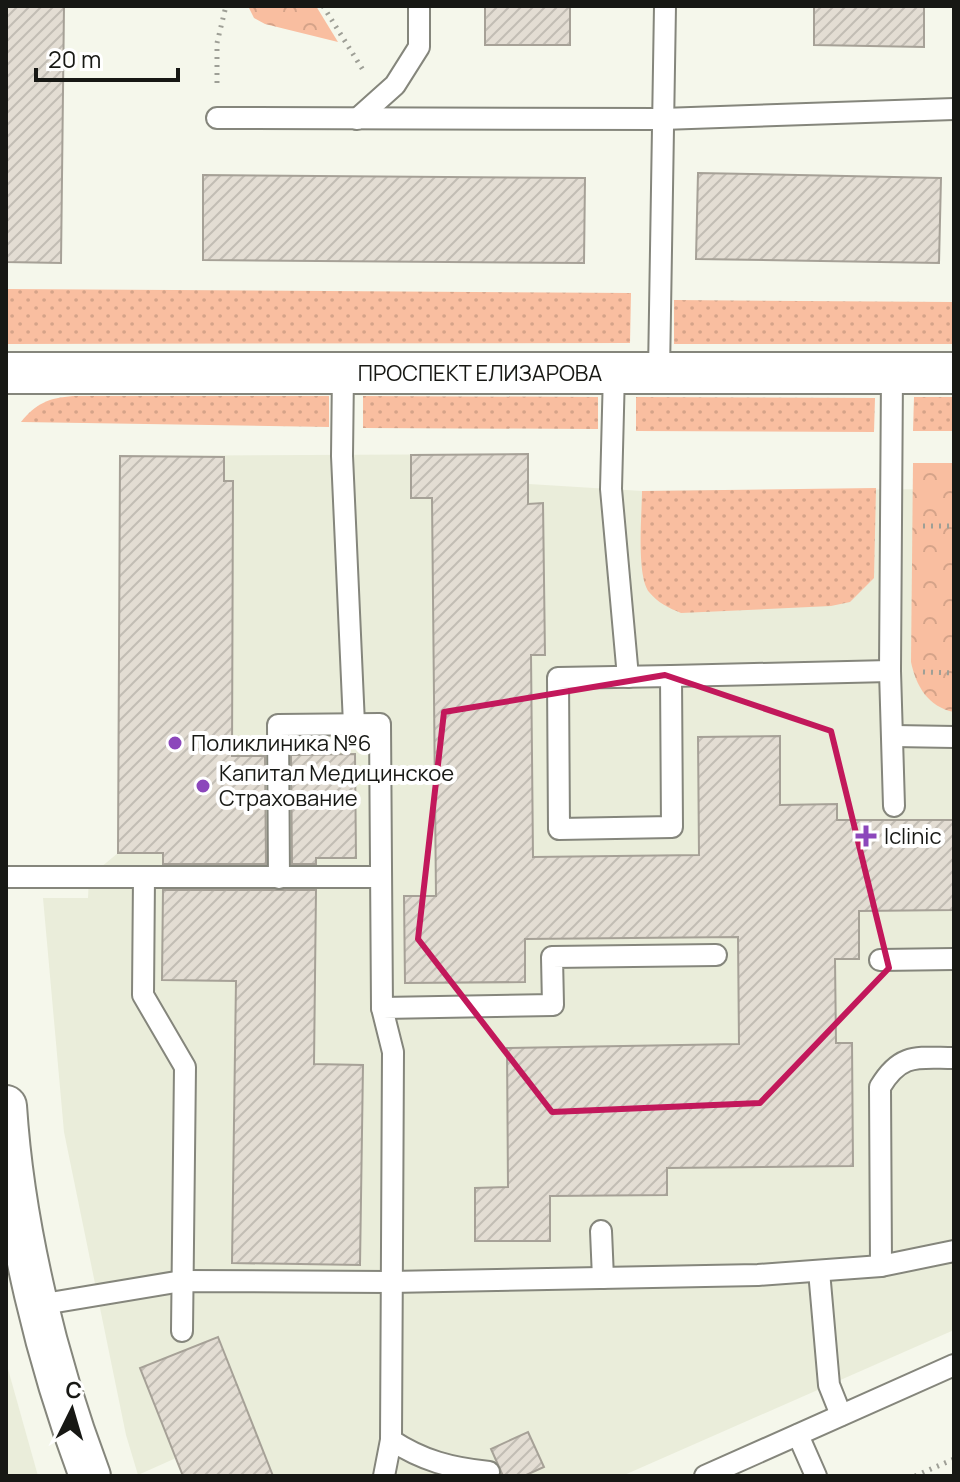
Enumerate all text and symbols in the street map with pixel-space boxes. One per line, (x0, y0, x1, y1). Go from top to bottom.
scale bar (36, 32, 178, 82)
text: 20 m (48, 42, 101, 75)
street label: ПРОСПЕКТ ЕЛИЗАРОВА (358, 358, 602, 388)
place label: Поликлиника №6 (191, 728, 371, 758)
marker: Поликлиника №6 (166, 734, 184, 752)
place label: Капитал Медицинское Страхование (219, 758, 454, 813)
marker: Капитал Медицинское Страхование (194, 777, 212, 795)
place label: Iclinic (884, 821, 942, 851)
marker: Iclinic (855, 825, 877, 847)
north arrow (32, 1370, 112, 1450)
text: С (64, 1374, 83, 1406)

